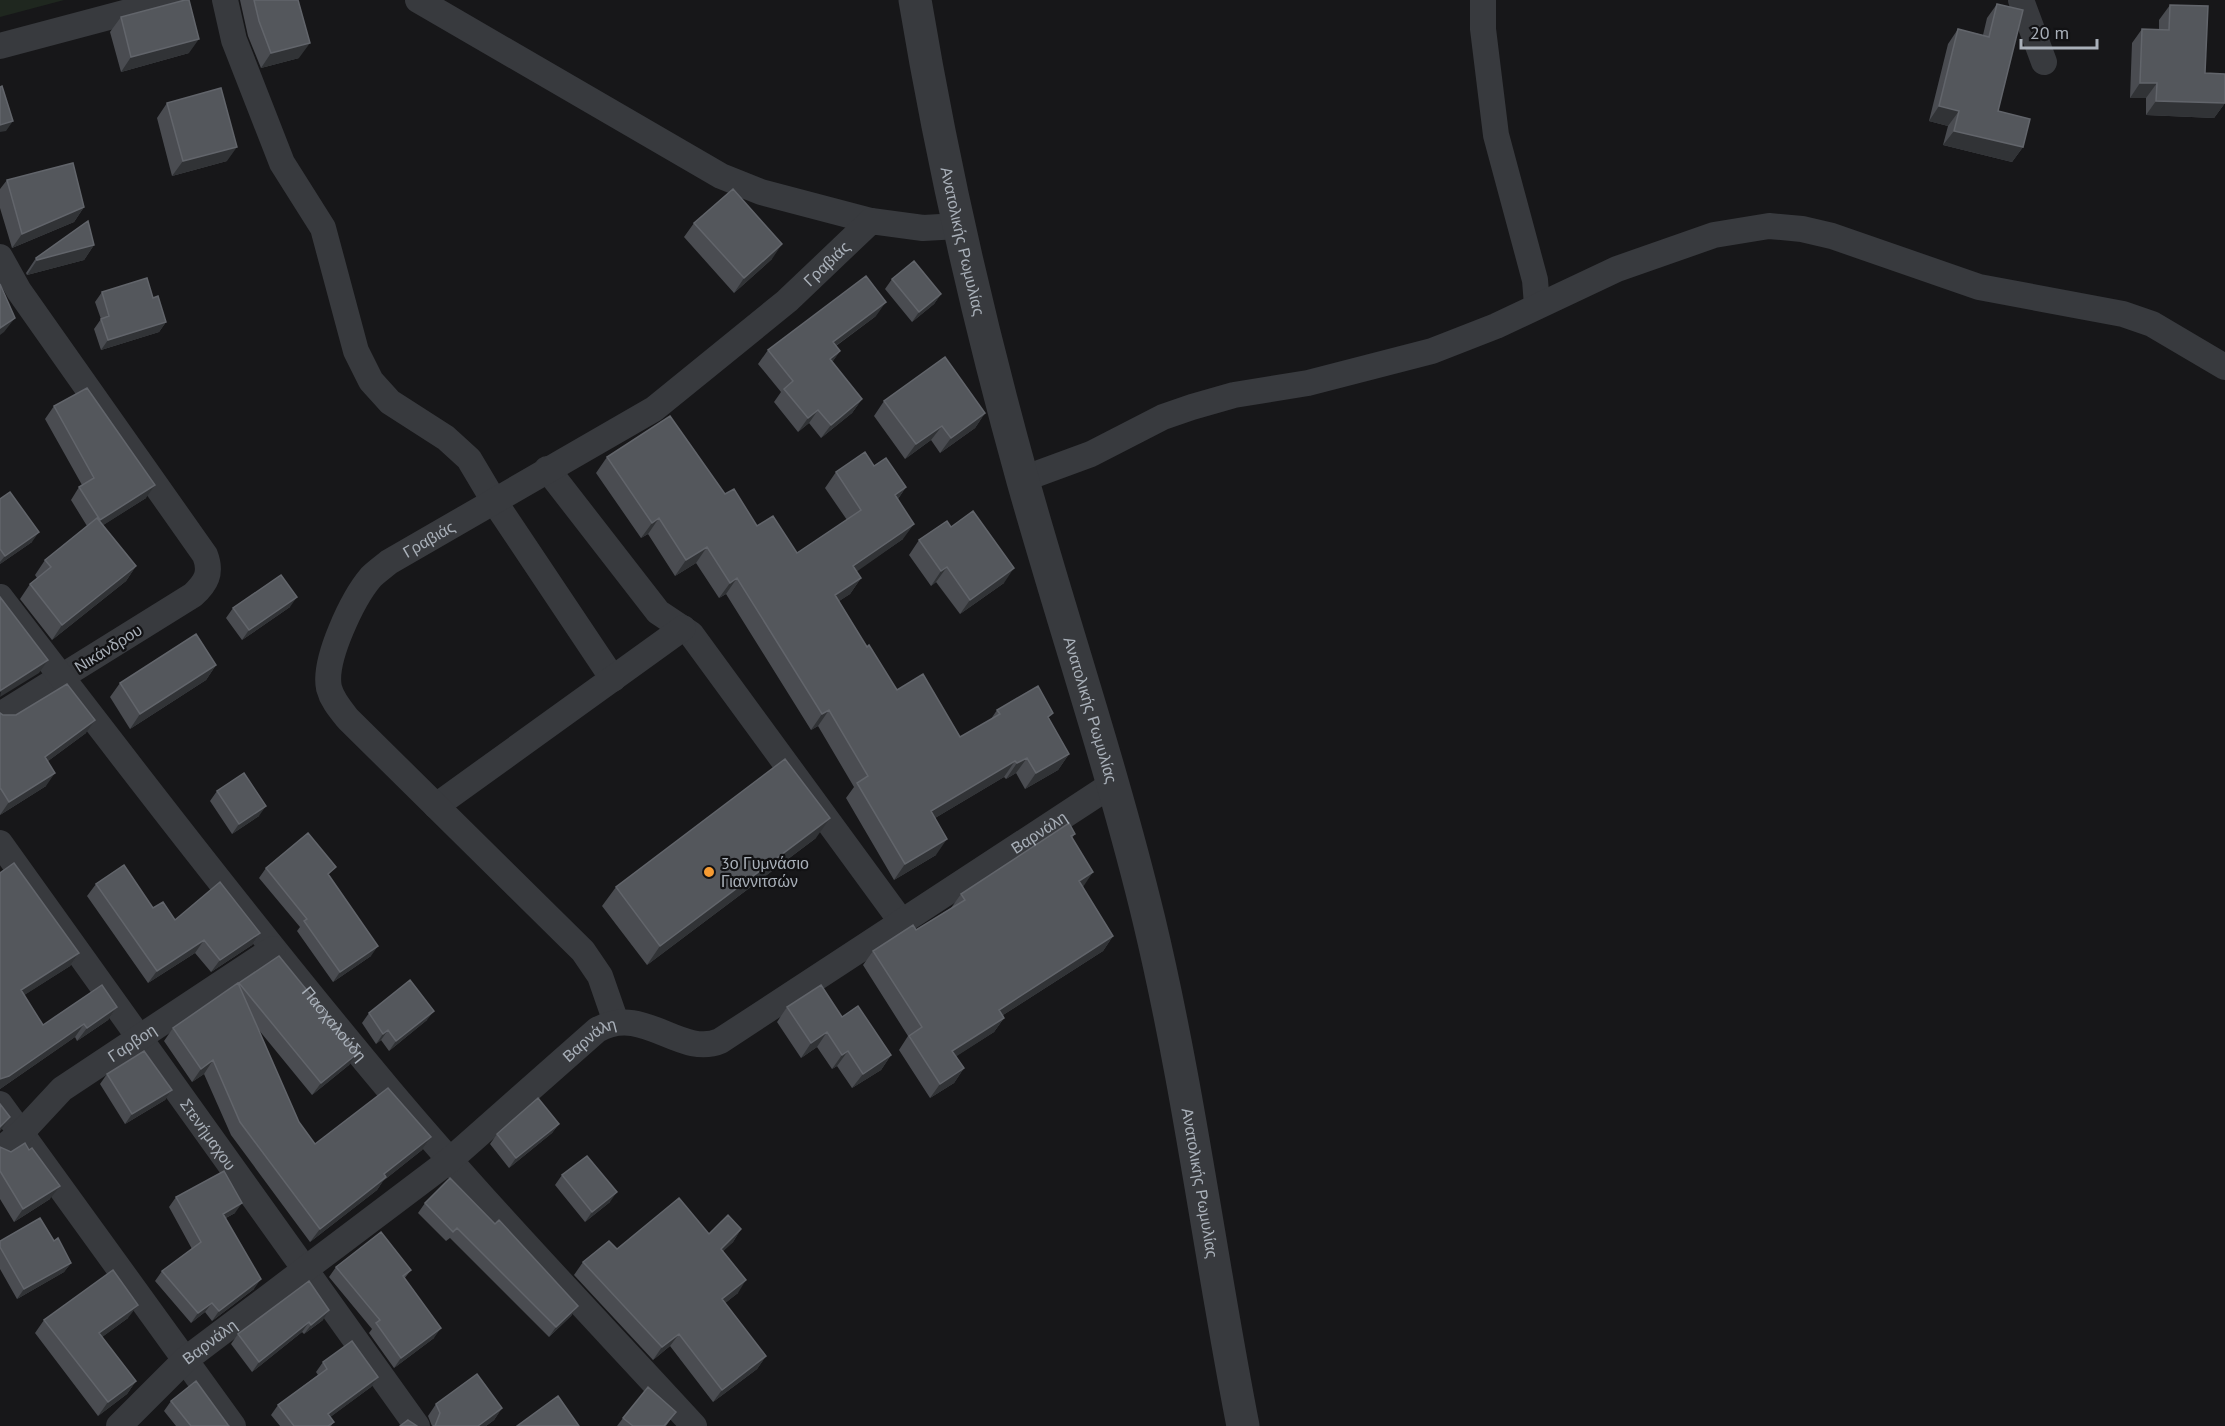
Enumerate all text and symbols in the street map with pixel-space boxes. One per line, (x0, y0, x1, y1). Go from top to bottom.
scale bar (2021, 12, 2098, 50)
text: 20 m (2030, 21, 2069, 44)
street label: Ανατολικής Ρωμυλίας (937, 165, 990, 318)
street label: Γραβιάς (799, 236, 854, 290)
street label: Γραβιάς (399, 516, 458, 562)
street label: Νικάνδρου (71, 619, 145, 677)
street label: Ανατολικής Ρωμυλίας (1059, 634, 1122, 786)
street label: Βαρνάλη (1007, 807, 1071, 858)
place label: 3ο Γυμνάσιο Γιαννιτσών (721, 853, 809, 891)
marker: 3ο Γυμνάσιο Γιαννιτσών (702, 865, 716, 879)
street label: Πασχαλούδη (298, 982, 371, 1065)
street label: Βαρνάλη (558, 1013, 618, 1066)
street label: Γαρβοη (104, 1019, 160, 1066)
street label: Στενήμαχου (176, 1095, 241, 1174)
street label: Ανατολικής Ρωμυλίας (1178, 1106, 1223, 1260)
street label: Βαρνάλη (178, 1315, 241, 1369)

